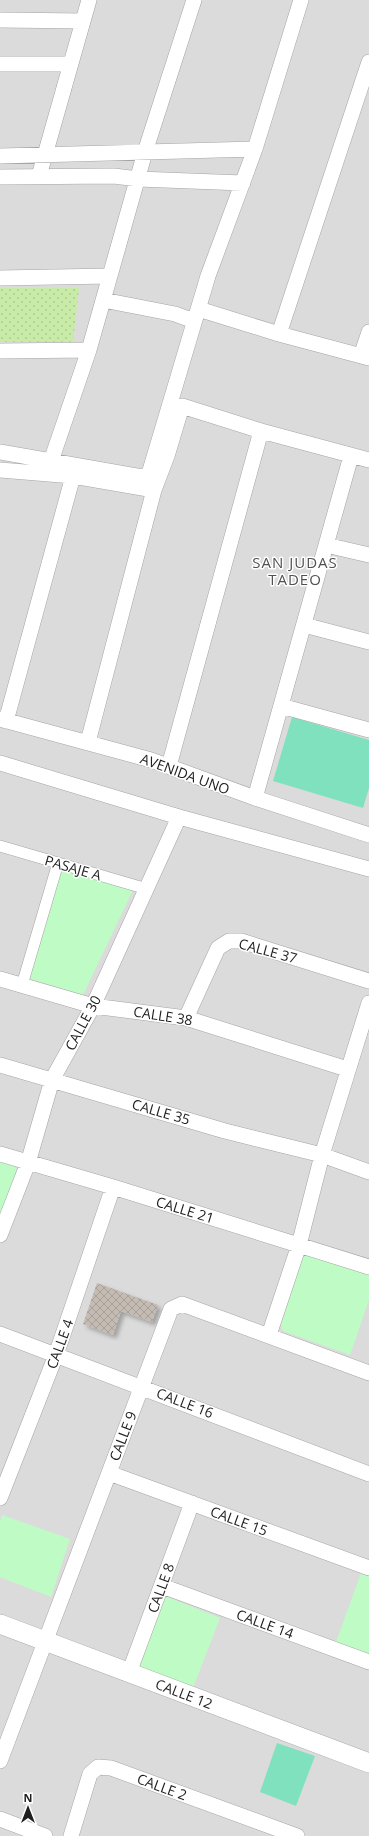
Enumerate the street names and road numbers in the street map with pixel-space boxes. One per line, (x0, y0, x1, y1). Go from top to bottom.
street label: AVENIDA UNO (138, 749, 233, 799)
street label: PASAJE A (43, 850, 104, 885)
street label: CALLE 37 (237, 934, 299, 967)
street label: CALLE 30 (60, 992, 105, 1054)
street label: CALLE 38 (132, 1001, 194, 1030)
street label: CALLE 35 (130, 1094, 192, 1129)
street label: CALLE 21 (154, 1192, 216, 1227)
street label: CALLE 4 (42, 1316, 77, 1371)
street label: CALLE 16 (154, 1383, 216, 1422)
street label: CALLE 9 (104, 1408, 141, 1463)
street label: CALLE 15 (208, 1501, 270, 1540)
street label: CALLE 8 (143, 1560, 178, 1615)
street label: CALLE 14 (234, 1604, 296, 1643)
street label: CALLE 12 (153, 1674, 215, 1713)
street label: CALLE 2 (135, 1769, 190, 1804)

